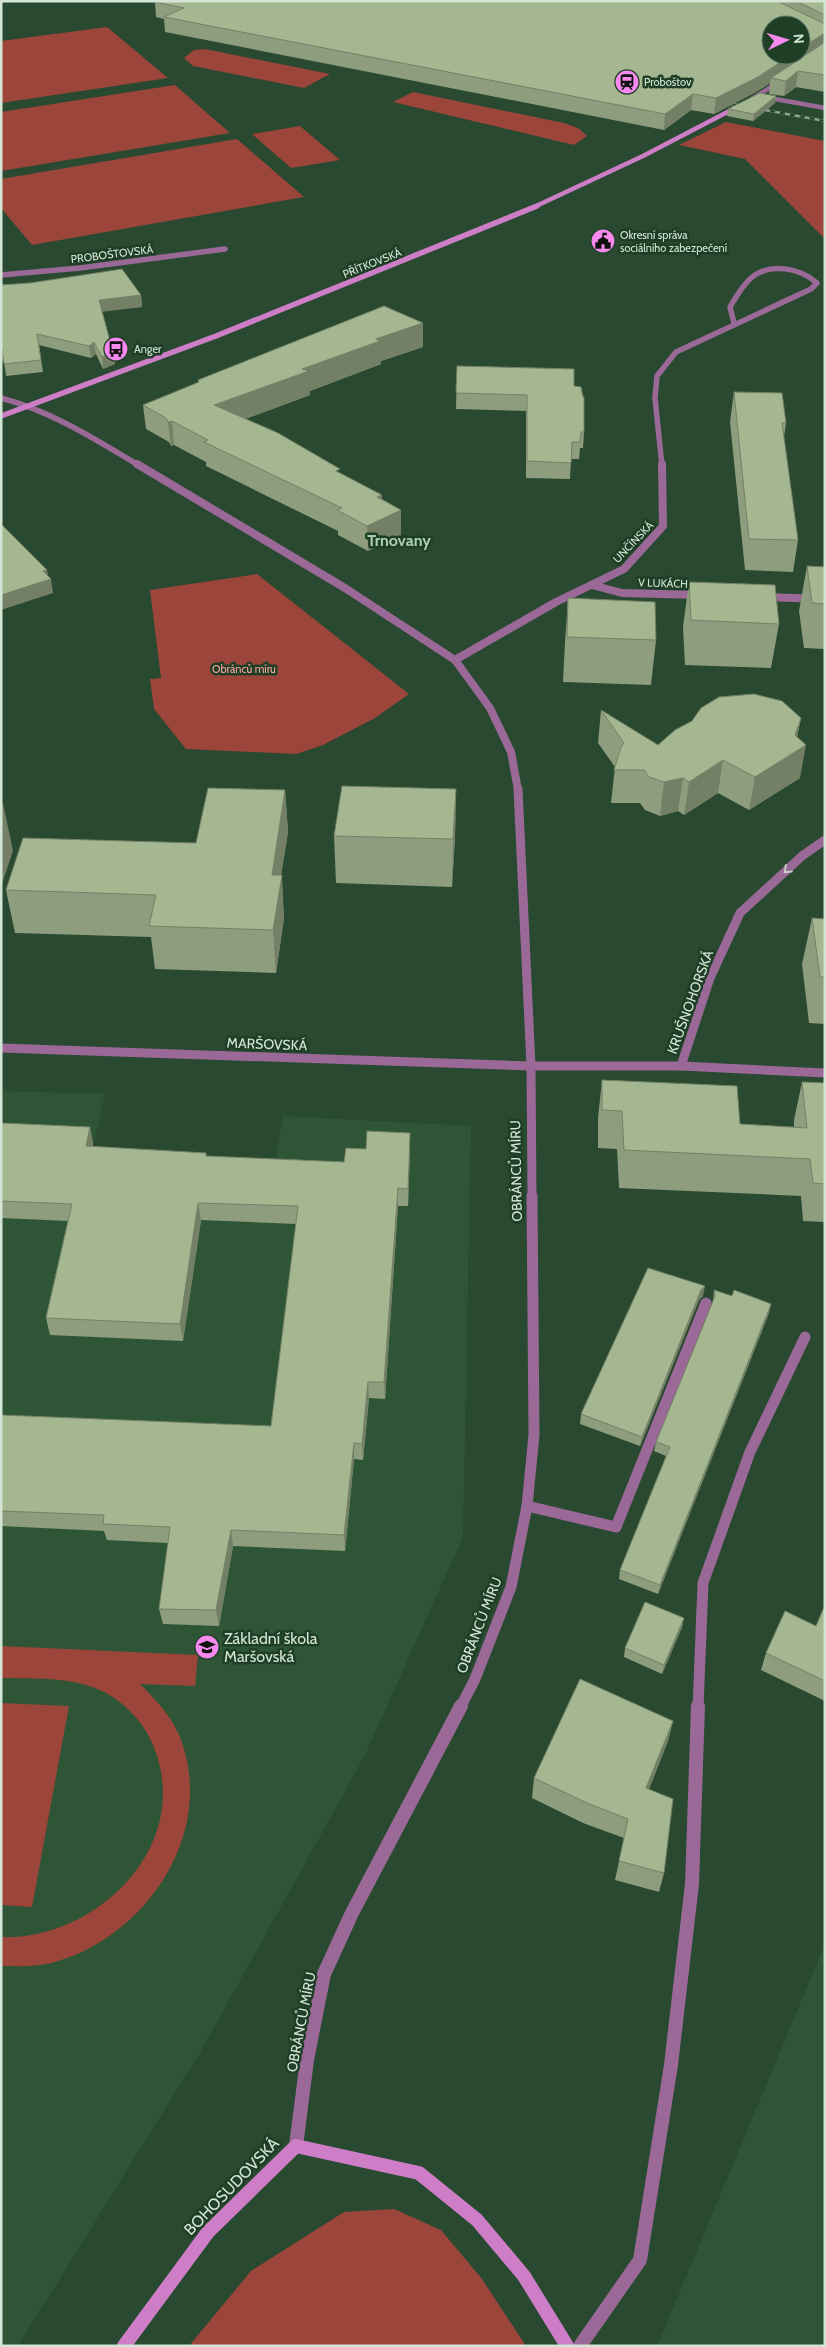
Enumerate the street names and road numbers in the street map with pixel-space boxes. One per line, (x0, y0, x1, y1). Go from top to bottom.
street label: PROBOŠTOVSKÁ (70, 242, 154, 266)
street label: PŘÍTKOVSKÁ (341, 245, 404, 281)
street label: UNČÍNSKÁ (610, 518, 656, 566)
street label: V LUKÁCH (638, 575, 688, 591)
street label: KRUŠNOHORSKÁ (663, 947, 717, 1056)
street label: MARŠOVSKÁ (226, 1034, 308, 1054)
street label: OBRÁNCŮ MÍRU (506, 1120, 526, 1222)
street label: OBRÁNCŮ MÍRU (452, 1574, 506, 1676)
street label: OBRÁNCŮ MÍRU (282, 1971, 320, 2073)
street label: BOHOSUDOVSKÁ (180, 2134, 283, 2239)

